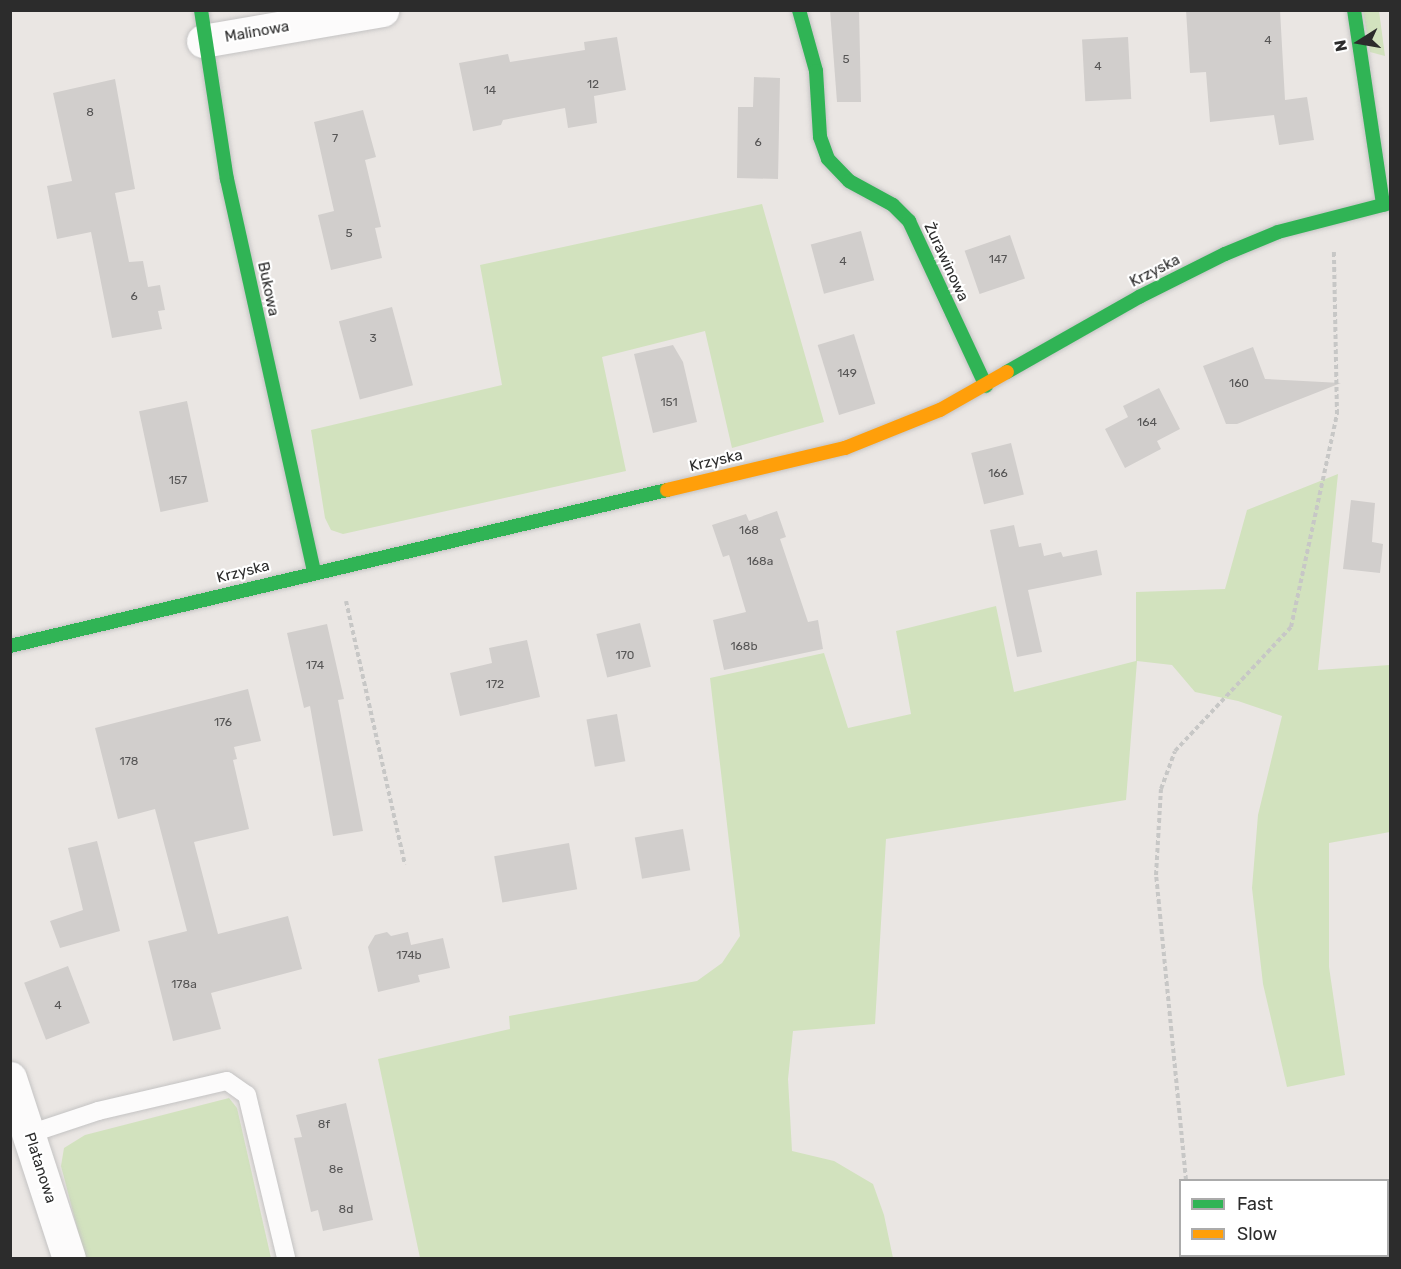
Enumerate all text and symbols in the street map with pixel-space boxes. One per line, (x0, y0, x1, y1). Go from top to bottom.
north arrow (1329, 12, 1389, 72)
street label: Malinowa (223, 17, 291, 47)
house number: 4 (1264, 34, 1272, 48)
text: N (1330, 38, 1351, 53)
house number: 5 (842, 53, 850, 67)
house number: 4 (1094, 60, 1102, 74)
house number: 12 (587, 78, 599, 92)
house number: 14 (484, 84, 496, 98)
house number: 8 (86, 106, 94, 120)
house number: 7 (332, 132, 338, 146)
house number: 6 (754, 136, 762, 150)
street label: Żurawinowa (920, 220, 972, 304)
house number: 5 (345, 227, 353, 241)
street label: Krzyska (1127, 251, 1183, 291)
house number: 147 (989, 253, 1007, 267)
house number: 4 (839, 255, 847, 269)
street label: Bukowa (253, 260, 283, 318)
house number: 6 (130, 290, 138, 304)
house number: 3 (369, 332, 377, 346)
house number: 149 (837, 367, 857, 381)
house number: 160 (1229, 377, 1249, 391)
house number: 151 (660, 396, 678, 410)
house number: 164 (1137, 416, 1157, 430)
street label: Krzyska (688, 446, 744, 476)
house number: 166 (988, 467, 1008, 481)
house number: 157 (169, 474, 187, 488)
house number: 168 (739, 524, 759, 538)
house number: 168a (747, 555, 773, 569)
street label: Krzyska (215, 557, 271, 587)
house number: 168b (730, 640, 758, 654)
house number: 170 (616, 649, 634, 663)
house number: 174 (306, 659, 324, 673)
house number: 172 (486, 678, 504, 692)
house number: 176 (214, 716, 232, 730)
house number: 178 (120, 755, 138, 769)
house number: 174b (396, 949, 422, 963)
house number: 178a (171, 978, 197, 992)
house number: 4 (54, 999, 62, 1013)
house number: 8f (318, 1118, 330, 1132)
street label: Platanowa (20, 1130, 60, 1206)
house number: 8e (329, 1163, 343, 1177)
legend (1179, 1179, 1389, 1257)
text: Fast (1237, 1193, 1273, 1215)
house number: 8d (339, 1203, 353, 1217)
text: Slow (1237, 1223, 1277, 1245)

